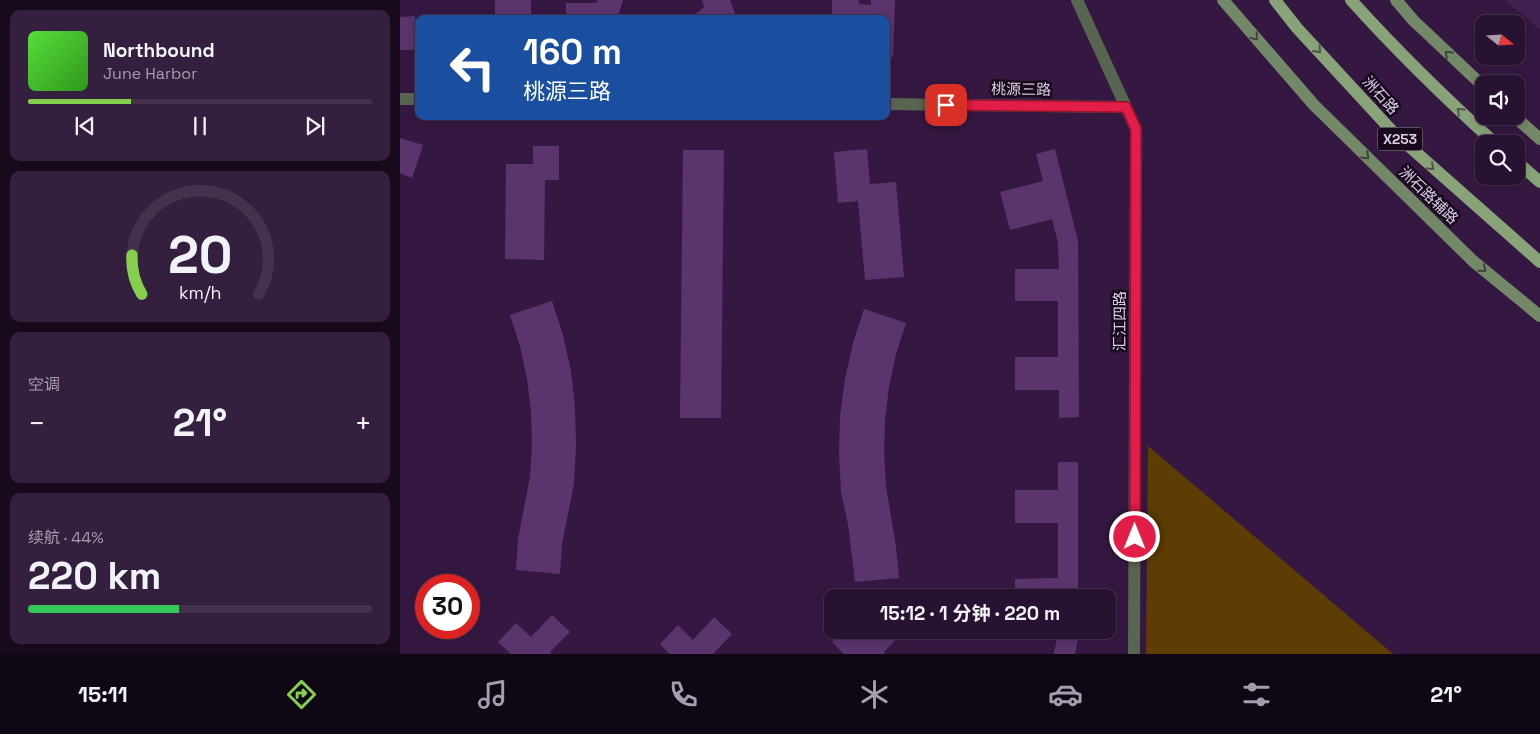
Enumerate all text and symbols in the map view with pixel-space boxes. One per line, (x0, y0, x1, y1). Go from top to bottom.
north arrow (1475, 15, 1525, 65)
map controls (1475, 15, 1525, 185)
text: 160 m (523, 30, 622, 74)
one-way arrow (1250, 31, 1258, 40)
icon: left (440, 35, 505, 100)
text: Northbound (103, 38, 215, 63)
one-way arrow (1312, 45, 1321, 54)
one-way arrow (1445, 51, 1454, 60)
text: June Harbor (103, 63, 197, 84)
street label: 洲石路 (1359, 72, 1403, 118)
button: sound (1475, 75, 1525, 125)
text: 桃源三路 (523, 77, 611, 105)
street label: 桃源三路 (991, 79, 1051, 99)
pin (925, 84, 967, 126)
icon: arrive (932, 91, 960, 119)
one-way arrow (1456, 108, 1465, 117)
icon: previous (71, 112, 99, 140)
icon: pause (186, 112, 214, 140)
icon: next (301, 112, 329, 140)
road number: X253 (1378, 128, 1422, 150)
button: search (1475, 135, 1525, 185)
one-way arrow (1360, 150, 1369, 159)
one-way arrow (1426, 161, 1435, 170)
street label: 洲石路辅路 (1395, 162, 1463, 228)
text: 20 (168, 222, 232, 288)
one-way arrow (1477, 263, 1486, 272)
text: km/h (179, 281, 221, 304)
street label: 汇江四路 (1110, 291, 1129, 351)
text: 空调 (28, 374, 60, 395)
text: 21° (173, 399, 227, 447)
text: − (28, 405, 45, 441)
text: + (355, 405, 372, 441)
position arrow (1108, 510, 1160, 562)
text: 续航 · 44% (28, 527, 104, 548)
text: 220 km (28, 552, 161, 600)
speed limit sign: 30 (415, 574, 480, 639)
text: 15:12 · 1 分钟 · 220 m (880, 601, 1060, 626)
icon: directions (284, 677, 319, 712)
icon: music (475, 677, 510, 712)
icon: phone (666, 677, 701, 712)
icon: climate (857, 677, 892, 712)
icon: car (1048, 677, 1083, 712)
icon: filters (1239, 677, 1274, 712)
text: 15:11 (78, 680, 128, 708)
text: 21° (1430, 680, 1462, 708)

